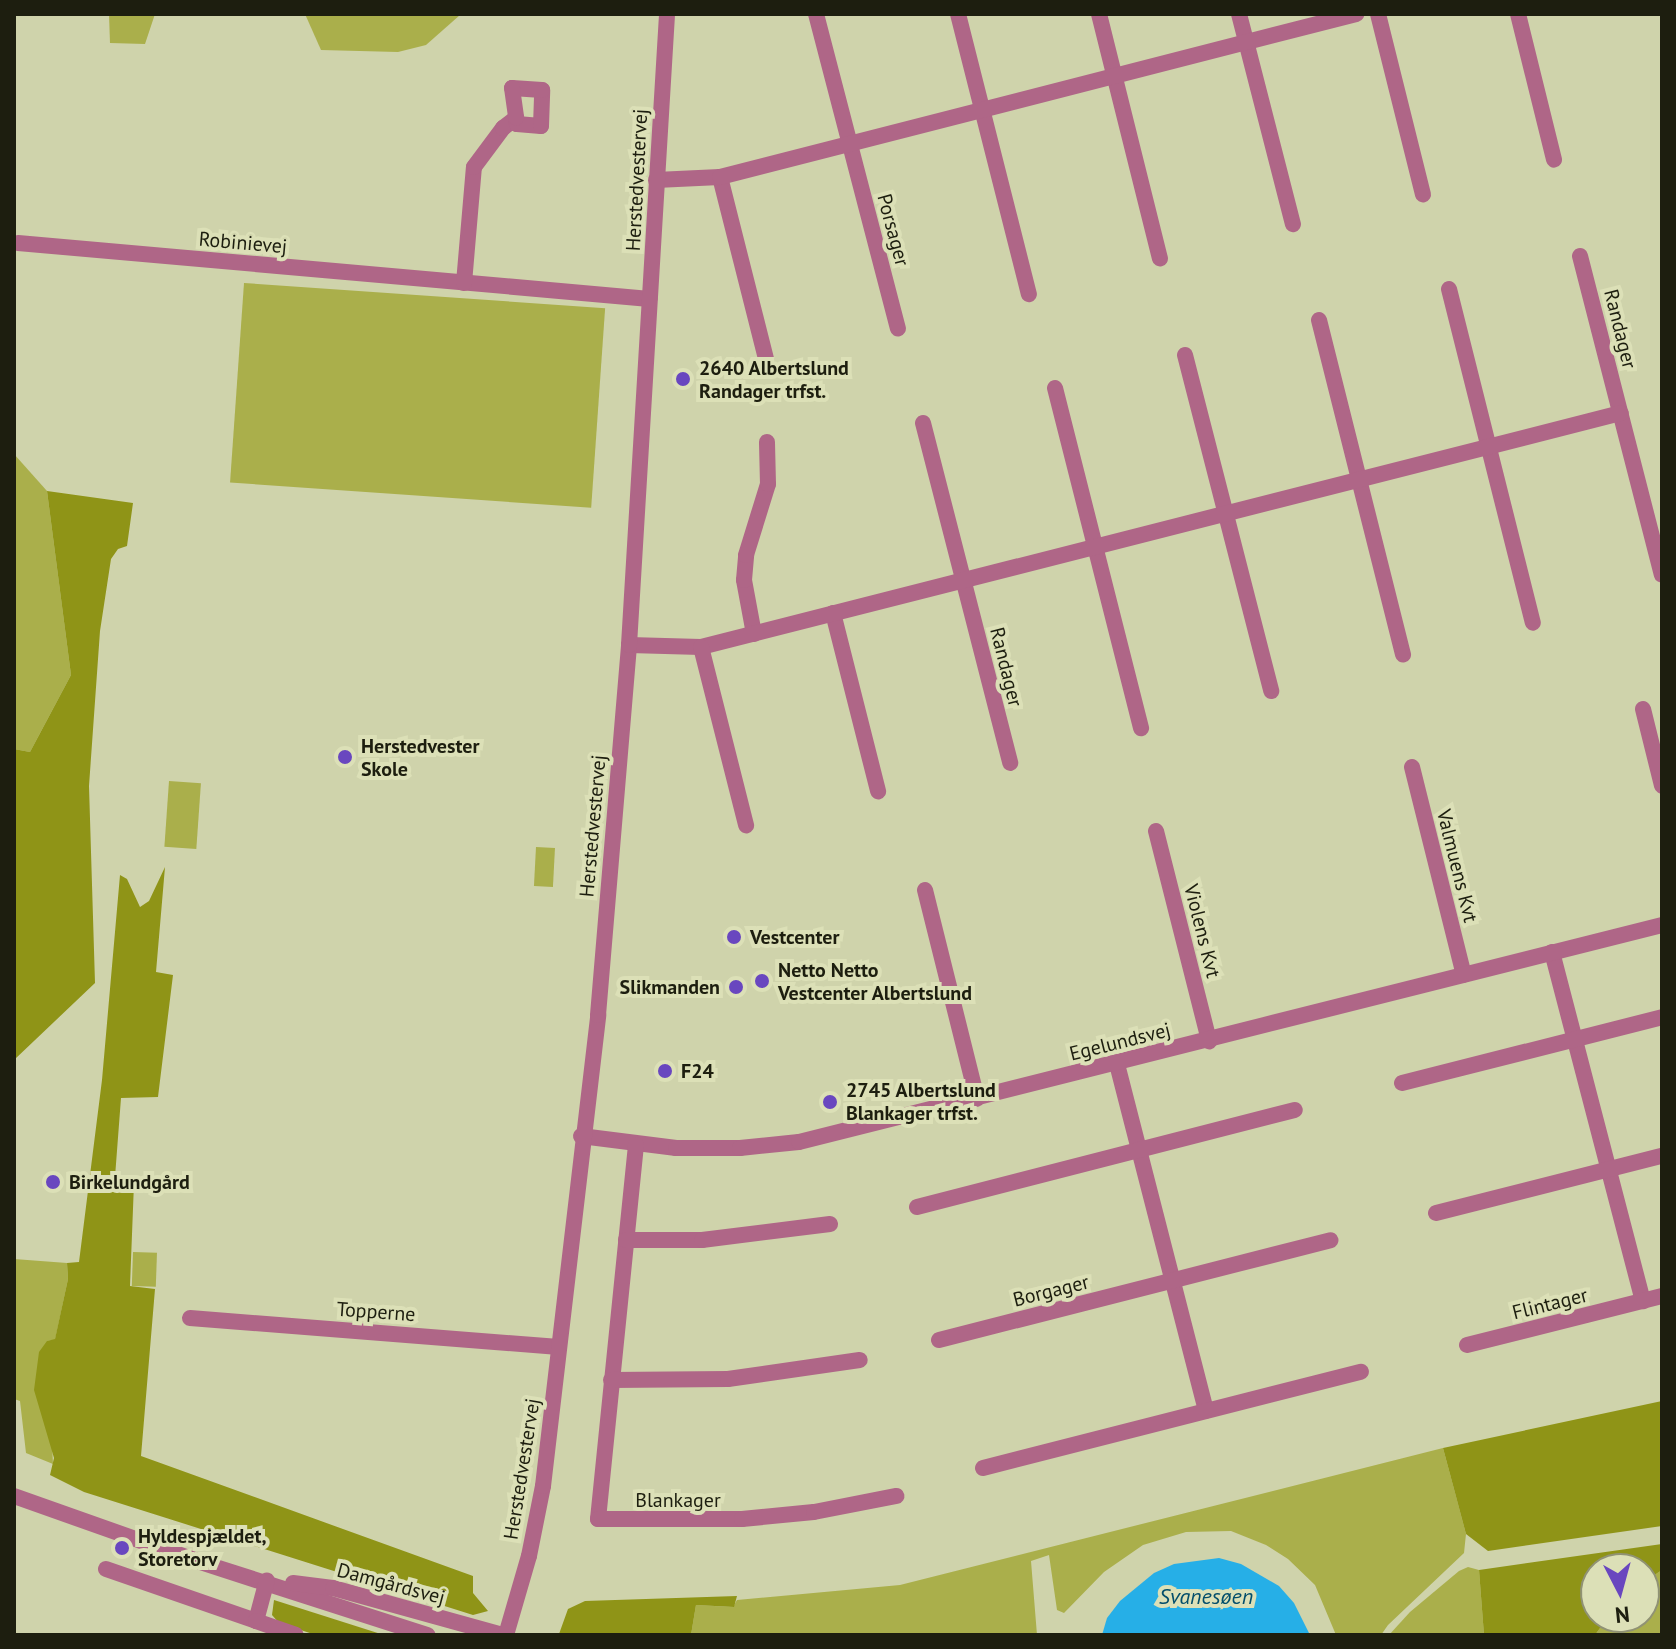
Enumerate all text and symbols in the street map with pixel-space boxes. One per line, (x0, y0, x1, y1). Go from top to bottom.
street label: Herstedvestervej (621, 108, 653, 252)
street label: Porsager (872, 191, 914, 269)
street label: Robinievej (198, 227, 288, 259)
street label: Randager (1599, 287, 1641, 371)
place label: 2640 Albertslund Randager trfst. (699, 356, 850, 403)
marker: 2640 Albertslund Randager trfst. (674, 370, 692, 388)
street label: Randager (985, 625, 1027, 709)
place label: Herstedvester Skole (361, 734, 480, 781)
marker: Herstedvester Skole (336, 748, 354, 766)
street label: Herstedvestervej (575, 754, 611, 898)
street label: Valmuens Kvt (1431, 807, 1483, 925)
street label: Violens Kvt (1179, 882, 1225, 980)
place label: Vestcenter (750, 925, 839, 949)
marker: Vestcenter (725, 928, 743, 946)
place label: Netto Netto Vestcenter Albertslund (778, 958, 973, 1005)
marker: Netto Netto Vestcenter Albertslund (753, 972, 771, 990)
place label: Slikmanden (620, 975, 720, 999)
marker: Slikmanden (727, 978, 745, 996)
street label: Egelundsvej (1067, 1018, 1173, 1066)
place label: F24 (681, 1059, 714, 1083)
marker: F24 (656, 1062, 674, 1080)
place label: 2745 Albertslund Blankager trfst. (846, 1078, 997, 1125)
marker: 2745 Albertslund Blankager trfst. (821, 1093, 839, 1111)
place label: Birkelundgård (69, 1170, 190, 1194)
marker: Birkelundgård (44, 1173, 62, 1191)
street label: Borgager (1010, 1270, 1092, 1312)
street label: Flintager (1510, 1283, 1590, 1325)
street label: Topperne (336, 1297, 416, 1327)
street label: Herstedvestervej (499, 1397, 545, 1541)
street label: Blankager (635, 1488, 721, 1512)
place label: Hyldespjældet, Storetorv (138, 1524, 267, 1571)
marker: Hyldespjældet, Storetorv (113, 1539, 131, 1557)
north arrow (1580, 1553, 1660, 1633)
street label: Damgårdsvej (334, 1558, 448, 1610)
water label: Svanesøen (1159, 1584, 1253, 1610)
text: N (1614, 1600, 1631, 1630)

